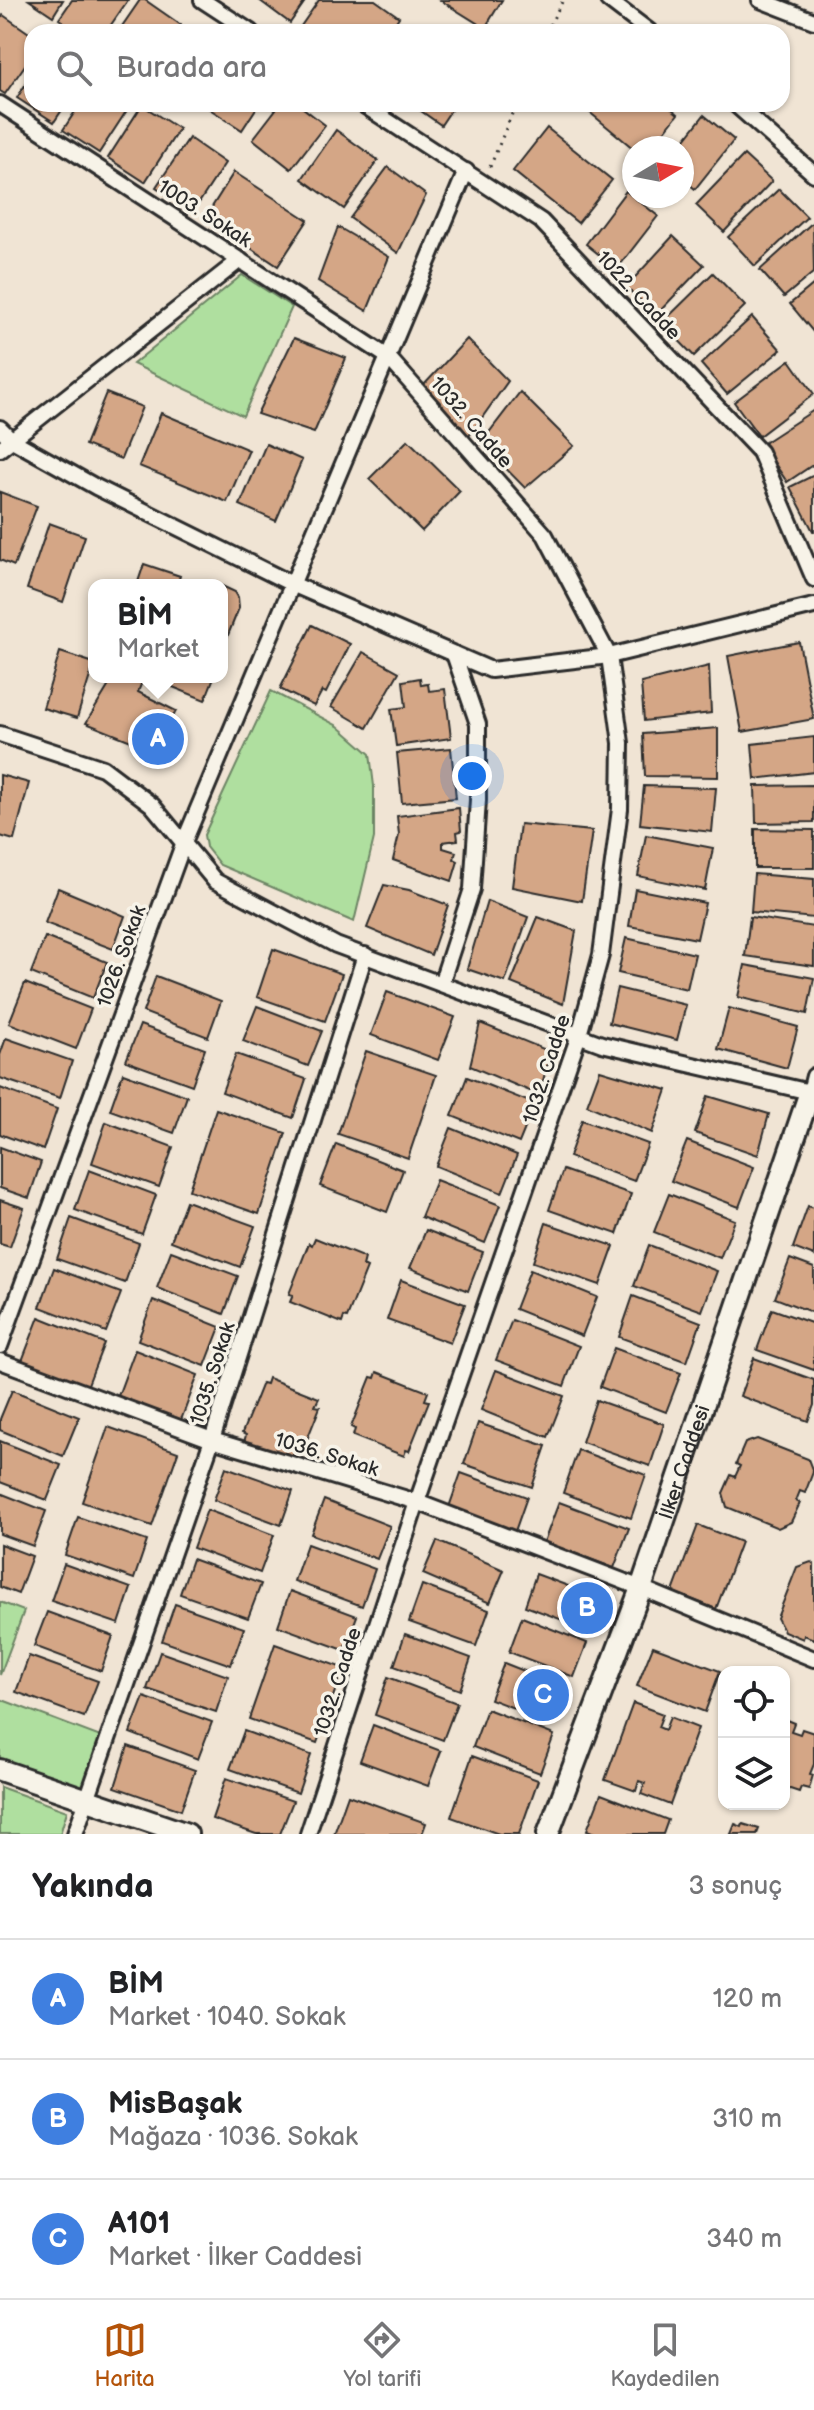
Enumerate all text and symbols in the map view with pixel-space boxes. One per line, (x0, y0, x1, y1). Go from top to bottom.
search box (24, 24, 790, 112)
icon: search (52, 46, 96, 90)
text: Burada ara (116, 50, 267, 86)
north arrow (622, 136, 694, 208)
street label: 1003. Sokak (153, 175, 256, 253)
street label: 1022. Cadde (591, 246, 686, 345)
street label: 1032. Cadde (425, 372, 518, 473)
popup (88, 579, 228, 683)
text: BİM (117, 598, 173, 634)
text: Market (117, 634, 199, 665)
pin: A (132, 709, 184, 769)
your location (452, 756, 492, 796)
street label: 1026. Sokak (92, 902, 151, 1010)
street label: 1032. Cadde (518, 1012, 576, 1127)
street label: 1035. Sokak (185, 1319, 241, 1428)
street label: İlker Caddesi (653, 1402, 715, 1523)
street label: 1036. Sokak (272, 1428, 382, 1482)
pin: B (561, 1578, 613, 1638)
street label: 1032. Cadde (309, 1625, 367, 1740)
pin: C (517, 1665, 569, 1725)
map controls (718, 1666, 790, 1810)
button: locate (718, 1666, 790, 1738)
button: layers (718, 1738, 790, 1810)
text: Yakında (32, 1866, 154, 1907)
text: 3 sonuç (689, 1871, 782, 1902)
text: BİM (108, 1966, 164, 2002)
text: A (50, 1984, 66, 2015)
text: 120 m (713, 1984, 782, 2015)
text: Market · 1040. Sokak (108, 2002, 346, 2033)
text: MisBaşak (108, 2086, 242, 2122)
text: B (49, 2104, 67, 2135)
text: 310 m (712, 2104, 782, 2135)
text: Mağaza · 1036. Sokak (108, 2122, 358, 2153)
text: A101 (108, 2206, 170, 2242)
text: C (49, 2224, 67, 2255)
text: 340 m (706, 2224, 782, 2255)
text: Market · İlker Caddesi (108, 2242, 362, 2273)
tab: Harita (94, 2318, 155, 2393)
tab: Yol tarifi (343, 2318, 421, 2393)
tab: Kaydedilen (610, 2318, 720, 2393)

